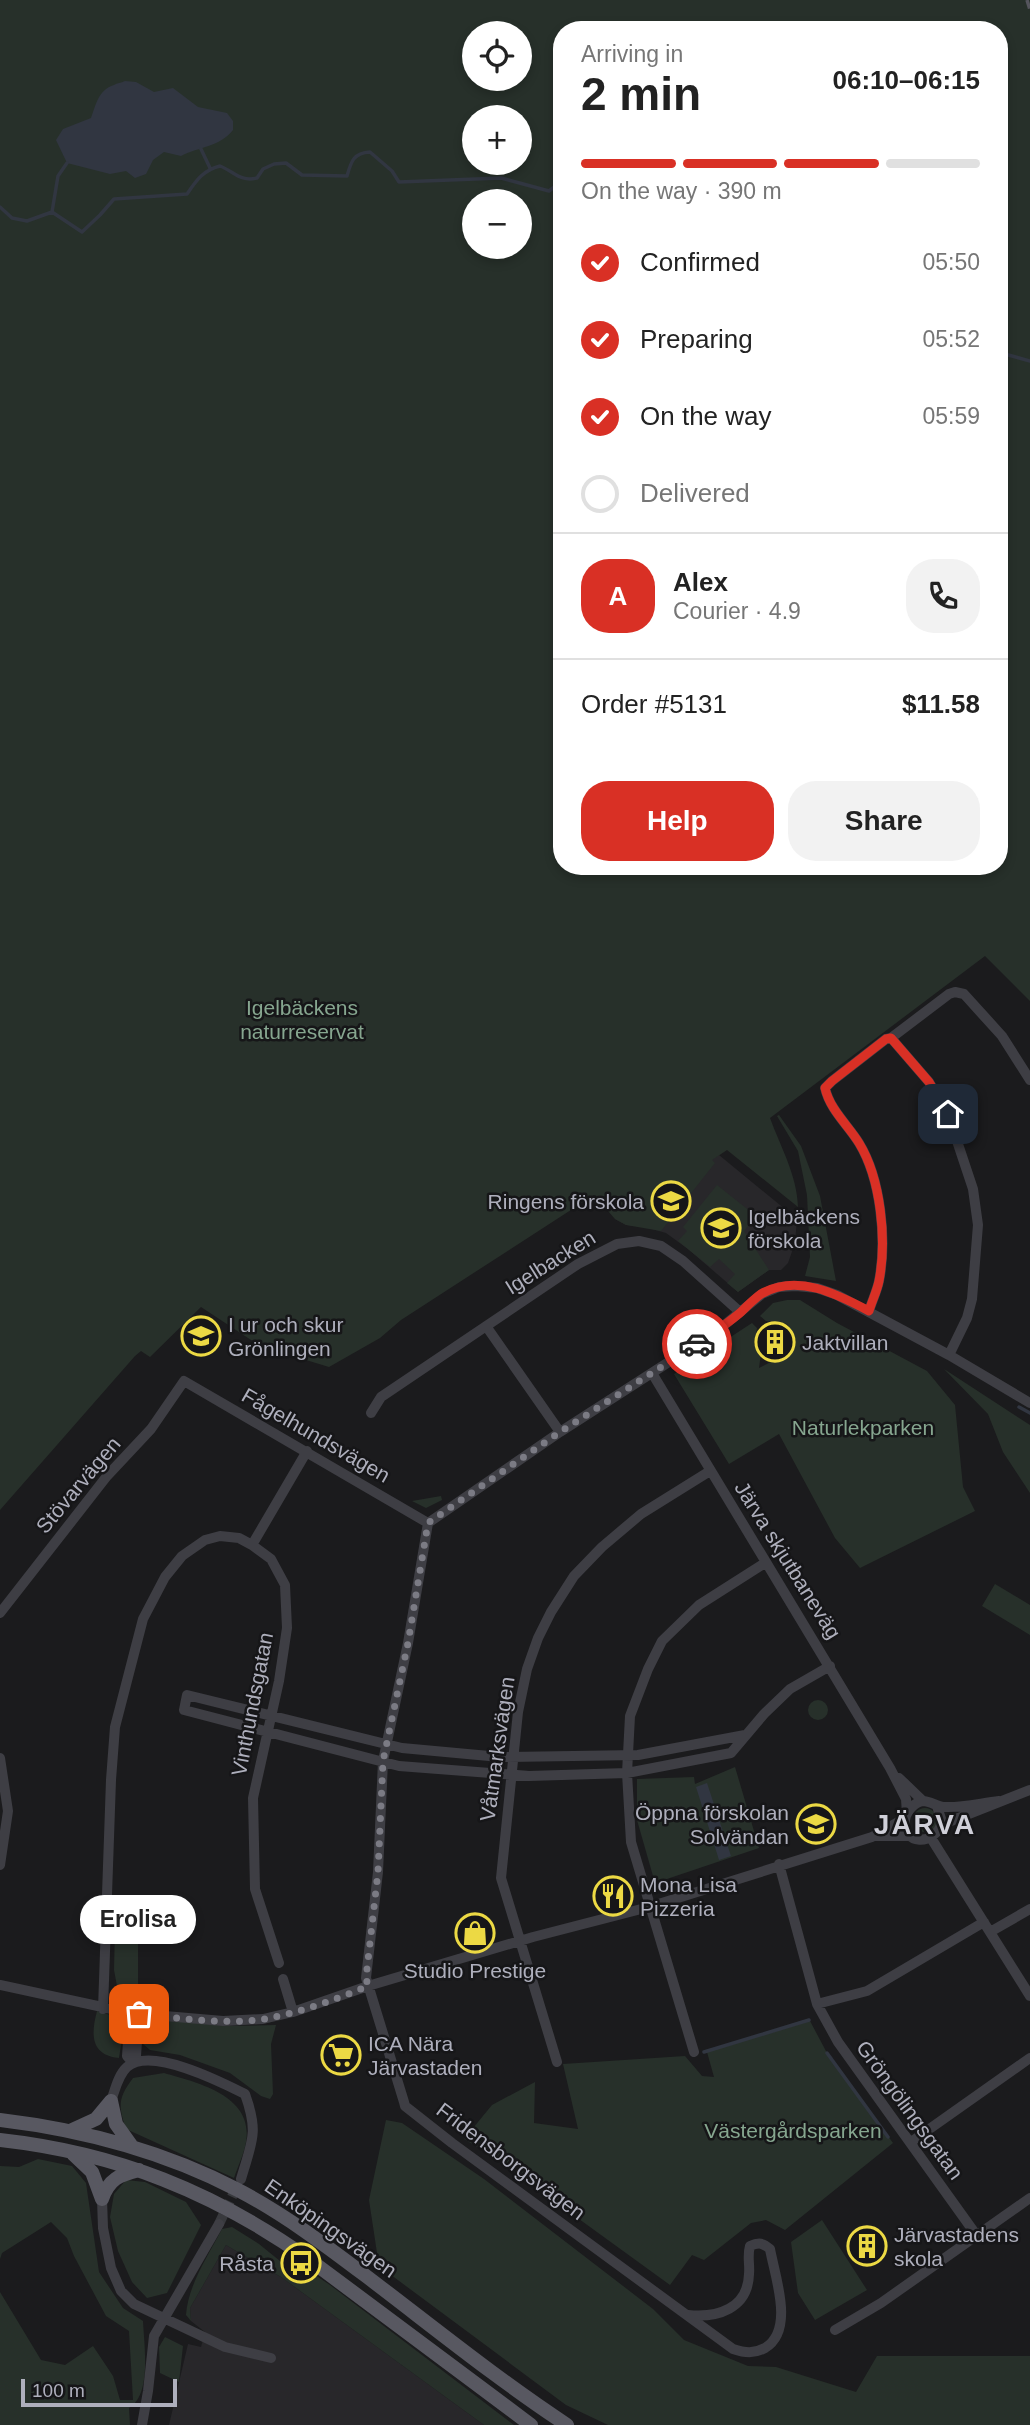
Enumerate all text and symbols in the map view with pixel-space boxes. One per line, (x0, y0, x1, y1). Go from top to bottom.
map controls (462, 21, 532, 259)
button: locate (462, 21, 532, 91)
text: Arriving in (581, 41, 683, 67)
text: 06:10–06:15 (833, 65, 980, 95)
text: 2 min (581, 68, 701, 120)
button: + (462, 105, 532, 175)
text: On the way · 390 m (581, 178, 782, 204)
button: − (462, 189, 532, 259)
icon: check (581, 244, 619, 282)
text: Confirmed (640, 247, 760, 277)
text: 05:50 (922, 249, 980, 275)
icon: check (581, 321, 619, 359)
text: Preparing (640, 324, 753, 354)
text: 05:52 (922, 326, 980, 352)
icon: check (581, 398, 619, 436)
text: On the way (640, 401, 772, 431)
text: 05:59 (922, 403, 980, 429)
text: Delivered (640, 478, 750, 508)
button: phone (906, 559, 980, 633)
text: Alex (673, 567, 728, 597)
text: A (609, 581, 627, 611)
text: Courier · 4.9 (673, 598, 801, 624)
text: Order #5131 (581, 689, 727, 719)
text: $11.58 (902, 689, 980, 719)
button: Help (581, 781, 774, 861)
button: Share (788, 781, 980, 861)
park label: Igelbäckens naturreservat (240, 996, 364, 1043)
pin (918, 1084, 978, 1144)
icon: home (929, 1095, 967, 1133)
school or university icon: Ringens förskola (650, 1180, 692, 1222)
place label: Ringens förskola (488, 1190, 644, 1213)
place label: Igelbäckens förskola (748, 1205, 860, 1252)
school or university icon: Igelbäckens förskola (700, 1207, 742, 1249)
street label: Igelbacken (501, 1225, 599, 1299)
courier (662, 1309, 732, 1379)
place label: I ur och skur Grönlingen (228, 1313, 344, 1360)
school or university icon: I ur och skur Grönlingen (180, 1315, 222, 1357)
building icon: Jaktvillan (754, 1321, 796, 1363)
icon: car (678, 1325, 716, 1363)
place label: Jaktvillan (802, 1331, 888, 1354)
street label: Fågelhundsvägen (238, 1383, 394, 1487)
park label: Naturlekparken (792, 1416, 934, 1439)
street label: Stövarvägen (31, 1432, 125, 1538)
street label: Järva skjutbaneväg (730, 1477, 846, 1643)
street label: Vinthundsgatan (227, 1630, 277, 1778)
street label: Våtmarksvägen (475, 1675, 519, 1823)
place label: Öppna förskolan Solvändan (635, 1801, 789, 1848)
school or university icon: Öppna förskolan Solvändan (795, 1803, 837, 1845)
district label: JÄRVA (874, 1809, 976, 1840)
place label: Mona Lisa Pizzeria (640, 1873, 737, 1920)
restaurant icon: Mona Lisa Pizzeria (592, 1875, 634, 1917)
callout: Erolisa (81, 1895, 197, 1944)
text: Erolisa (100, 1906, 176, 1932)
shop icon: Studio Prestige (454, 1912, 496, 1954)
place label: Studio Prestige (404, 1959, 546, 1982)
pin (109, 1984, 169, 2044)
icon: bag (120, 1995, 158, 2033)
place label: ICA Nära Järvastaden (368, 2032, 482, 2079)
supermarket icon: ICA Nära Järvastaden (320, 2034, 362, 2076)
street label: Gröngölingsgatan (852, 2036, 968, 2184)
street label: Fridensborgsvägen (432, 2098, 590, 2224)
park label: Västergårdsparken (704, 2119, 882, 2142)
street label: Enköpingsvägen (261, 2174, 401, 2282)
place label: Järvastadens skola (894, 2223, 1019, 2270)
building icon: Järvastadens skola (846, 2225, 888, 2267)
bus stop icon: Råsta (280, 2242, 322, 2284)
place label: Råsta (219, 2252, 274, 2275)
scale bar (21, 2376, 177, 2408)
text: 100 m (32, 2380, 85, 2401)

